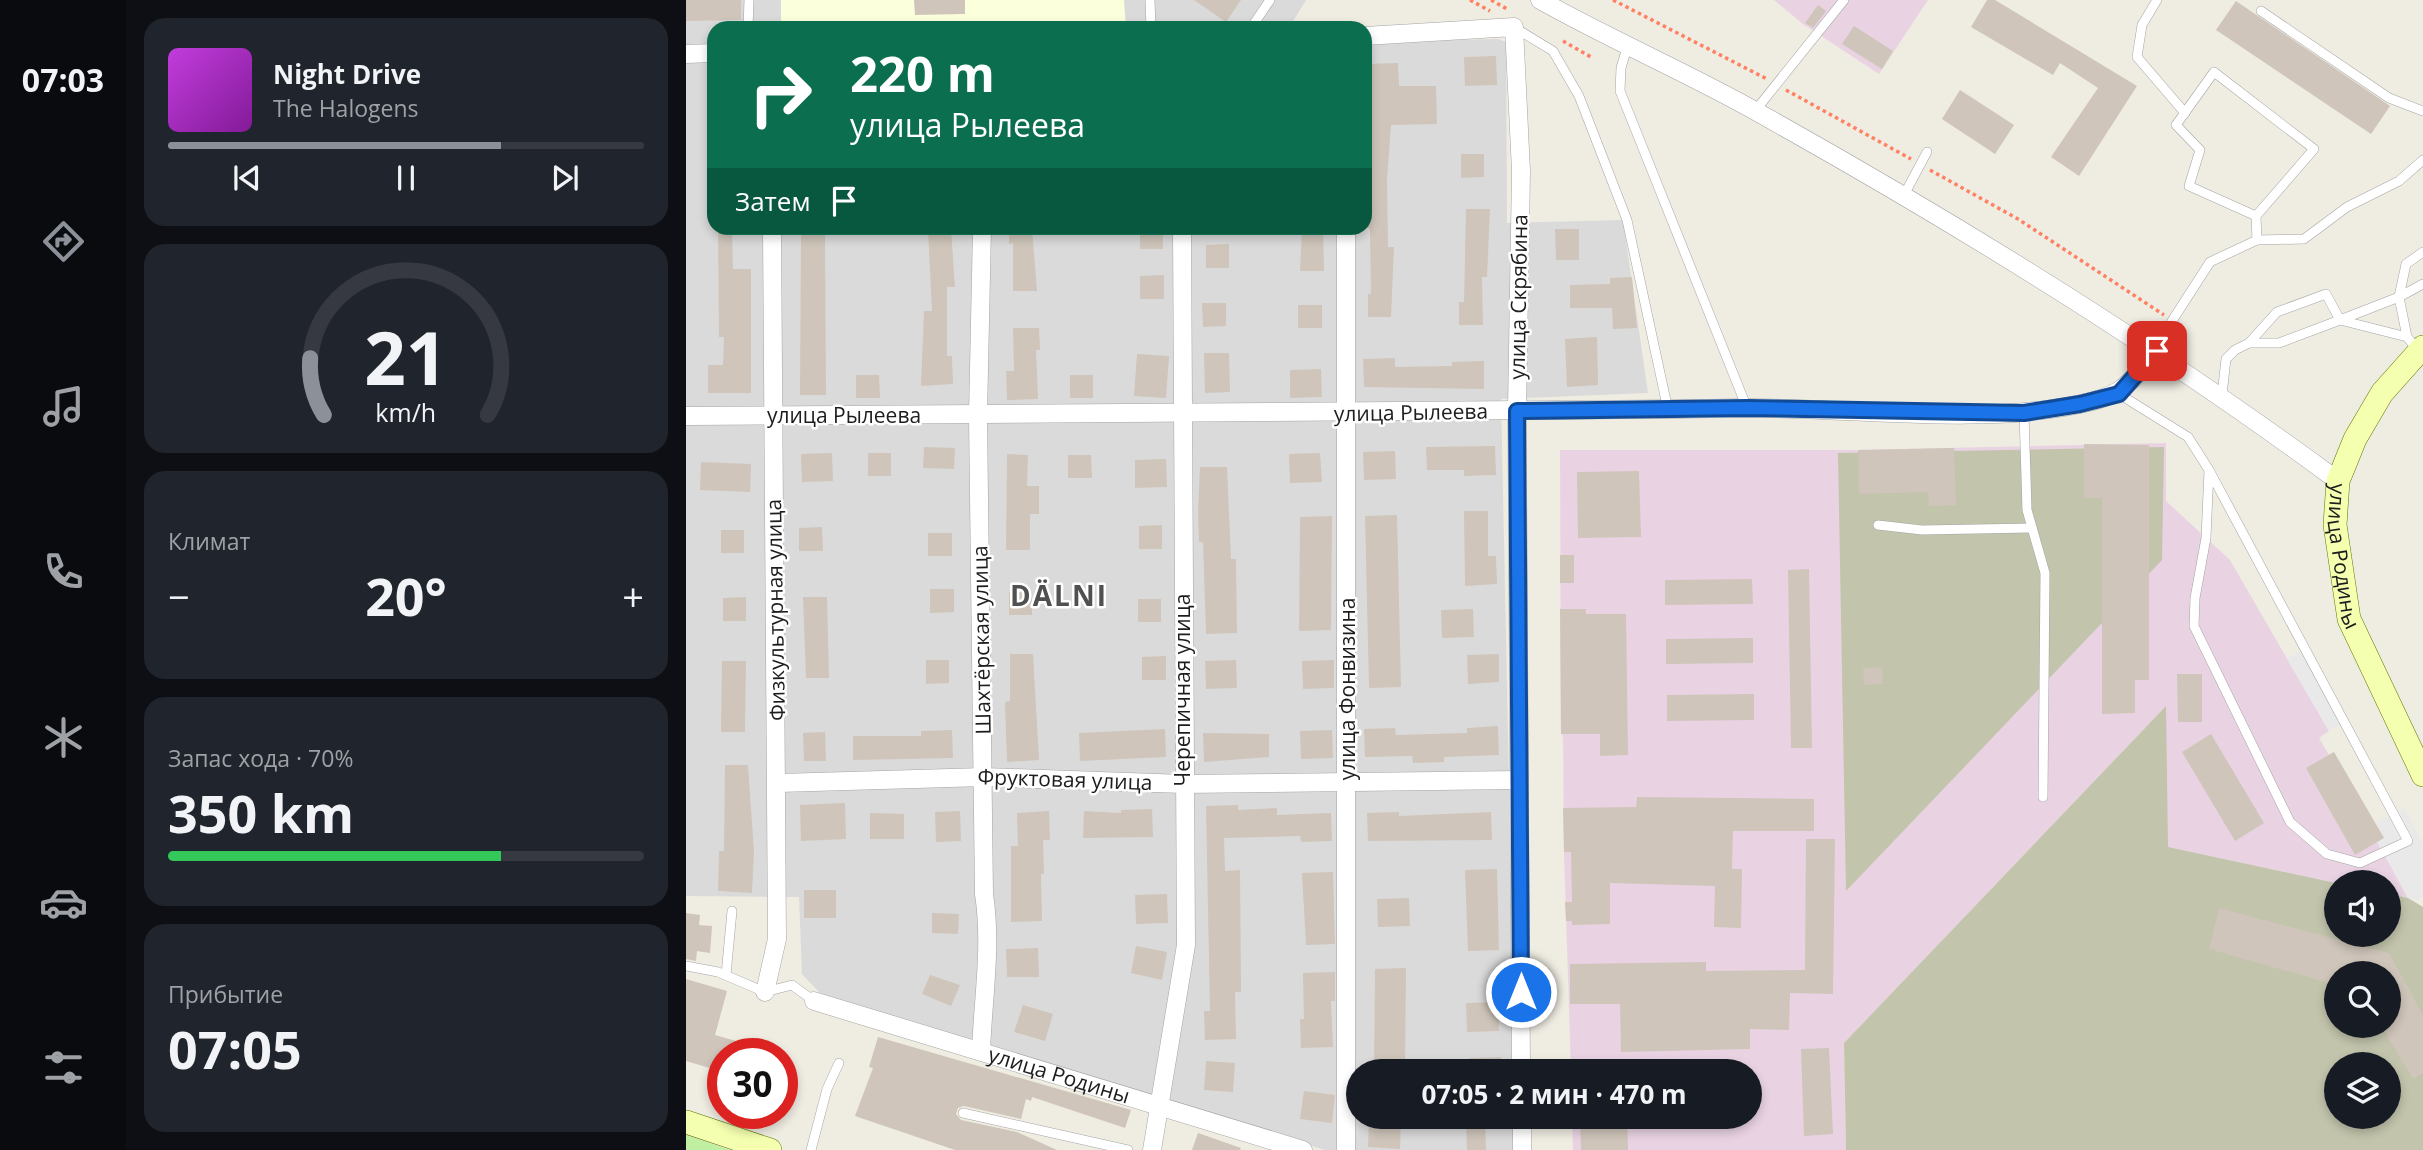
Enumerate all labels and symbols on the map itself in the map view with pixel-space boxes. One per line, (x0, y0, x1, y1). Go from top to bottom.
street label: улица Скрябина (1503, 214, 1533, 380)
pin (2127, 321, 2187, 381)
street label: улица Рылеева (1334, 397, 1488, 427)
street label: улица Рылеева (767, 401, 921, 429)
street label: улица Родины (2321, 483, 2367, 633)
street label: Физкультурная улица (759, 499, 791, 721)
street label: Шахтёрская улица (965, 545, 997, 735)
district label: DÄLNI (1010, 576, 1108, 614)
street label: Черепичная улица (1168, 594, 1196, 786)
street label: улица Фонвизина (1333, 598, 1361, 780)
street label: Фруктовая улица (977, 762, 1153, 796)
position arrow (1484, 955, 1558, 1029)
speed limit sign: 30 (707, 1038, 798, 1129)
street label: улица Родины (985, 1040, 1133, 1109)

